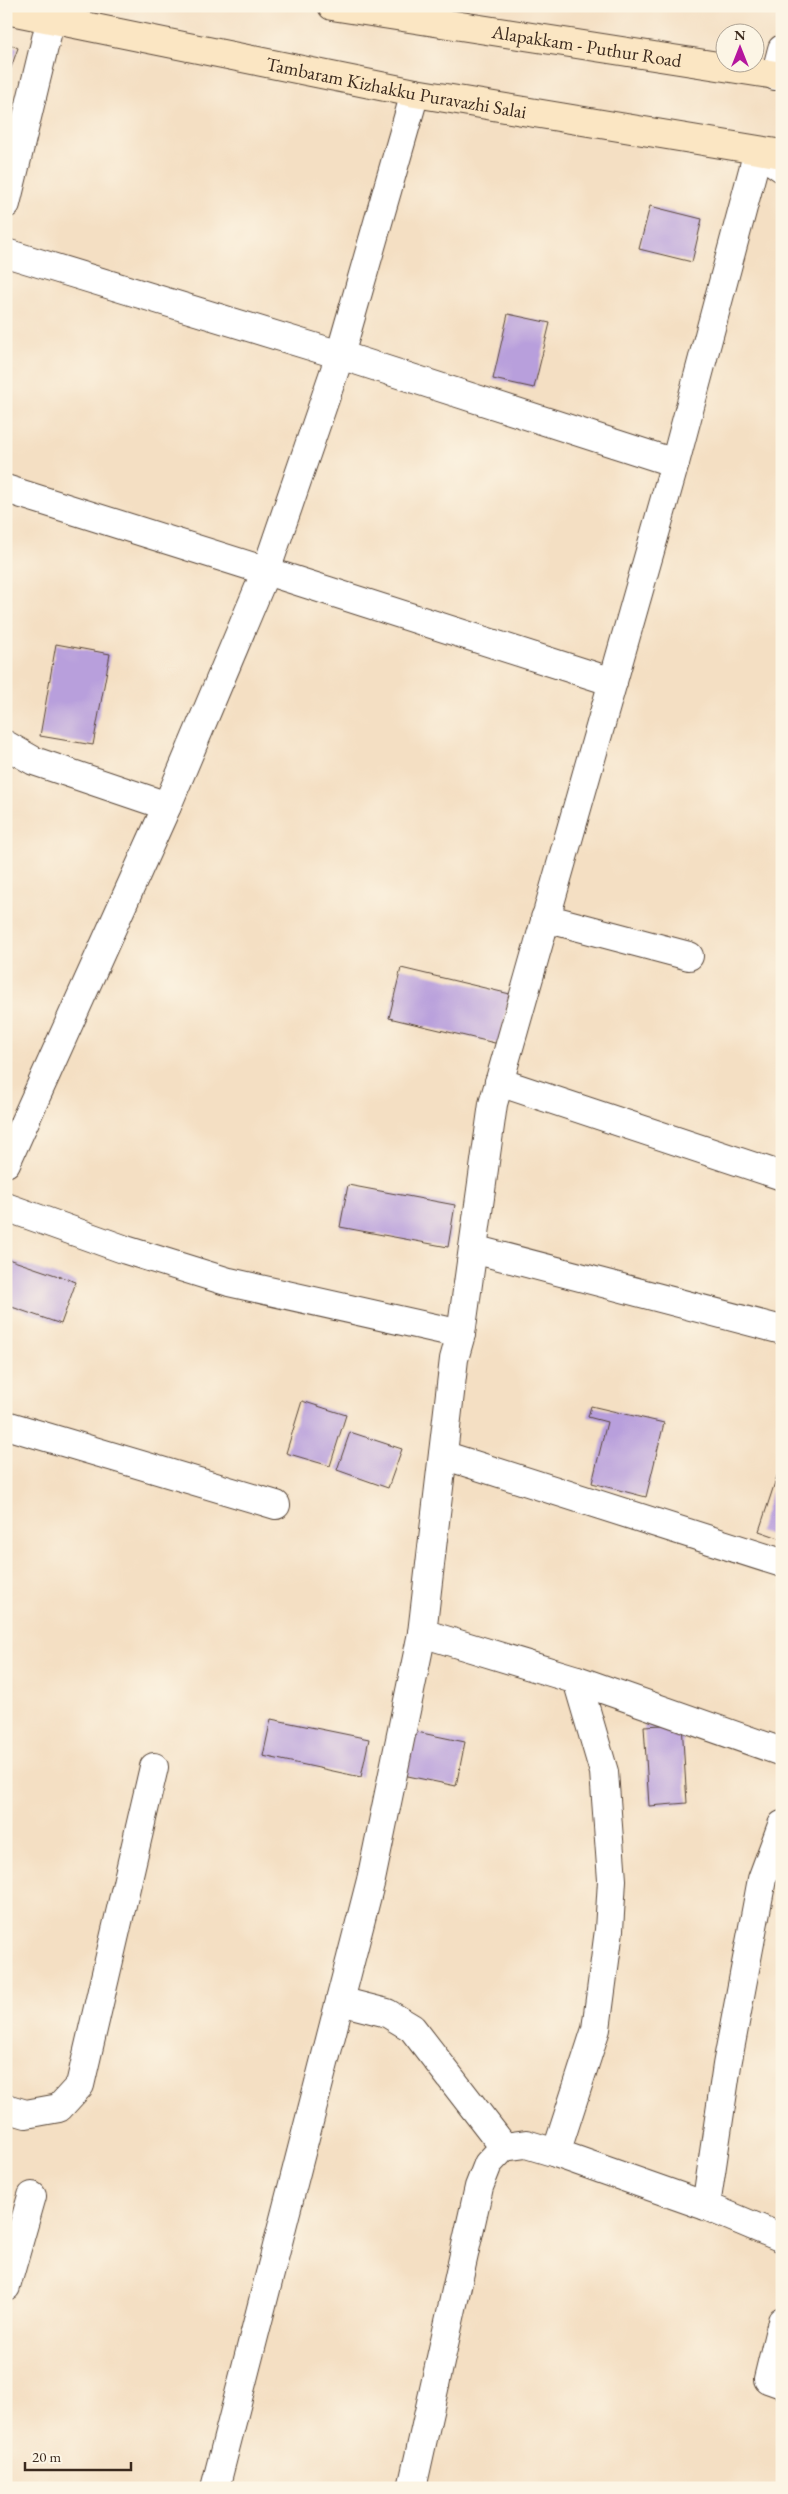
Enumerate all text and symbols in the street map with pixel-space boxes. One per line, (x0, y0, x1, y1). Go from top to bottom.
street label: Alapakkam - Puthur Road (489, 19, 684, 73)
north arrow (716, 22, 766, 72)
text: N (734, 26, 746, 44)
street label: Tambaram Kizhakku Puravazhi Salai (264, 51, 529, 124)
scale bar (25, 2439, 131, 2471)
text: 20 m (32, 2447, 61, 2466)

